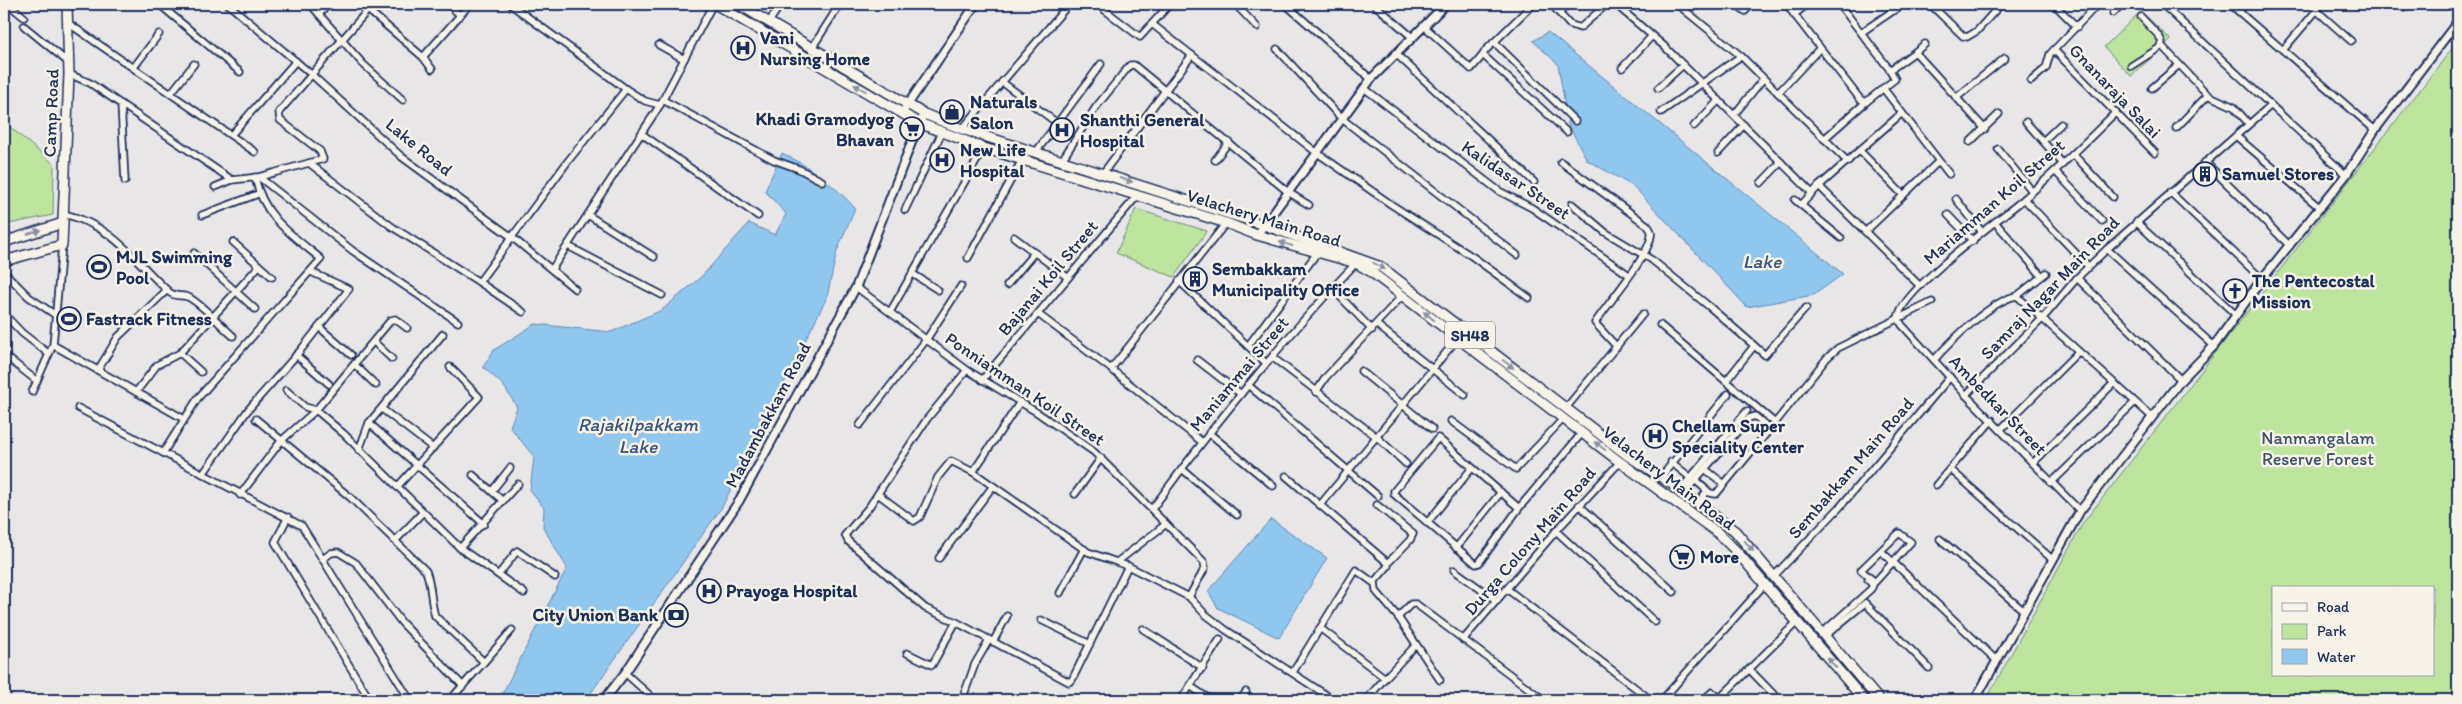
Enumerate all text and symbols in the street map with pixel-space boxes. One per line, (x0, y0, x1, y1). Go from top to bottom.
place label: Vani Nursing Home (760, 27, 870, 70)
hospital icon: Vani Nursing Home (730, 35, 756, 61)
street label: Gnanaraja Salai (2064, 39, 2166, 143)
street label: Camp Road (38, 68, 64, 158)
one-way arrow (853, 84, 866, 93)
place label: Naturals Salon (970, 91, 1037, 134)
shop icon: Naturals Salon (939, 99, 965, 125)
place label: Khadi Gramodyog Bhavan (755, 108, 895, 151)
place label: Shanthi General Hospital (1080, 109, 1205, 152)
street label: Lake Road (381, 113, 457, 181)
supermarket icon: Khadi Gramodyog Bhavan (899, 116, 925, 142)
hospital icon: Shanthi General Hospital (1049, 117, 1075, 143)
street label: Mariamman Koil Street (1919, 134, 2069, 269)
street label: Kalidasar Street (1458, 136, 1575, 225)
place label: New Life Hospital (960, 139, 1027, 182)
hospital icon: New Life Hospital (929, 147, 955, 173)
building icon: Samuel Stores (2192, 161, 2218, 187)
place label: Samuel Stores (2222, 163, 2334, 185)
one-way arrow (1118, 177, 1133, 185)
street label: Velachery Main Road (1184, 184, 1344, 252)
street label: Samraj Nagar Main Road (1976, 212, 2124, 364)
street label: Bajanai Koil Street (993, 216, 1103, 340)
one-way arrow (26, 228, 41, 236)
one-way arrow (1278, 240, 1293, 248)
place label: MJL Swimming Pool (116, 246, 233, 289)
water label: Lake (1743, 250, 1782, 273)
sports icon: MJL Swimming Pool (86, 254, 112, 280)
place label: Sembakkam Municipality Office (1212, 258, 1360, 301)
one-way arrow (1372, 262, 1385, 271)
building icon: Sembakkam Municipality Office (1182, 266, 1208, 292)
place label: The Pentecostal Mission (2251, 270, 2376, 313)
church icon: The Pentecostal Mission (2222, 278, 2248, 304)
sports icon: Fastrack Fitness (56, 306, 82, 332)
place label: Fastrack Fitness (86, 308, 212, 330)
one-way arrow (1423, 310, 1436, 321)
street label: Maniammai Street (1185, 312, 1294, 436)
road number: SH48 (1445, 322, 1495, 348)
street label: Ponniamman Koil Street (941, 327, 1109, 451)
street label: Madambakkam Road (720, 338, 816, 492)
street label: Ambedkar Street (1944, 350, 2052, 460)
one-way arrow (1501, 359, 1515, 369)
street label: Sembakkam Main Road (1783, 393, 1919, 543)
water label: Rajakilpakkam Lake (578, 413, 698, 458)
place label: Chellam Super Speciality Center (1672, 415, 1805, 458)
street label: Velachery Main Road (1598, 421, 1740, 535)
hospital icon: Chellam Super Speciality Center (1642, 423, 1668, 449)
park label: Nanmangalam Reserve Forest (2261, 427, 2375, 470)
one-way arrow (1594, 441, 1607, 452)
street label: Durga Colony Main Road (1459, 462, 1601, 620)
one-way arrow (1744, 540, 1755, 553)
supermarket icon: More (1669, 544, 1695, 570)
place label: More (1700, 546, 1740, 568)
hospital icon: Prayoga Hospital (696, 578, 722, 604)
place label: Prayoga Hospital (726, 580, 858, 602)
legend (2272, 586, 2434, 676)
text: Road (2317, 598, 2350, 616)
bank icon: City Union Bank (663, 602, 689, 628)
place label: City Union Bank (533, 604, 659, 626)
text: Park (2317, 622, 2347, 640)
text: Water (2317, 648, 2356, 666)
one-way arrow (1827, 657, 1838, 670)

